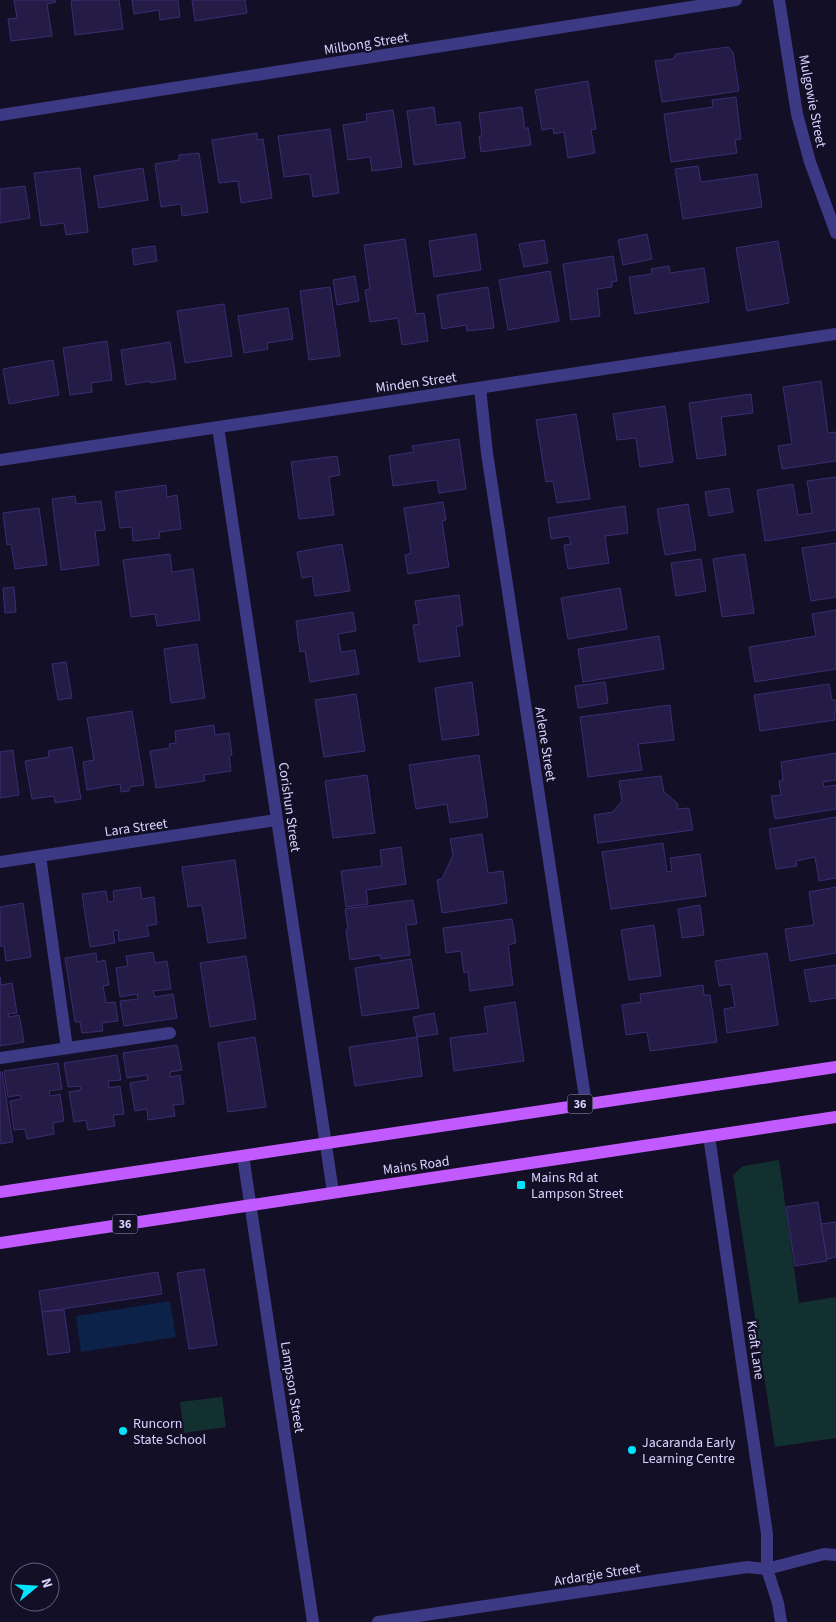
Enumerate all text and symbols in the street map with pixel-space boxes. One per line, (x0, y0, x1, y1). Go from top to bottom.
street label: Milbong Street (323, 27, 410, 61)
street label: Mulgowie Street (793, 53, 831, 150)
street label: Minden Street (374, 367, 458, 399)
street label: Arlene Street (529, 705, 561, 783)
street label: Corishun Street (273, 761, 305, 854)
street label: Lara Street (103, 814, 169, 842)
road number: 36 (568, 1094, 592, 1114)
street label: Mains Road (382, 1151, 451, 1181)
place label: Mains Rd at Lampson Street (531, 1168, 623, 1204)
marker: Mains Rd at Lampson Street (515, 1179, 527, 1191)
road number: 36 (112, 1214, 138, 1234)
street label: Kraft Lane (741, 1319, 769, 1381)
street label: Lampson Street (275, 1340, 309, 1435)
place label: Runcorn State School (133, 1414, 206, 1450)
marker: Runcorn State School (117, 1425, 129, 1437)
place label: Jacaranda Early Learning Centre (642, 1433, 736, 1469)
marker: Jacaranda Early Learning Centre (626, 1444, 638, 1456)
street label: Ardargie Street (553, 1558, 642, 1592)
north arrow (10, 1562, 60, 1612)
text: N (35, 1576, 57, 1591)

